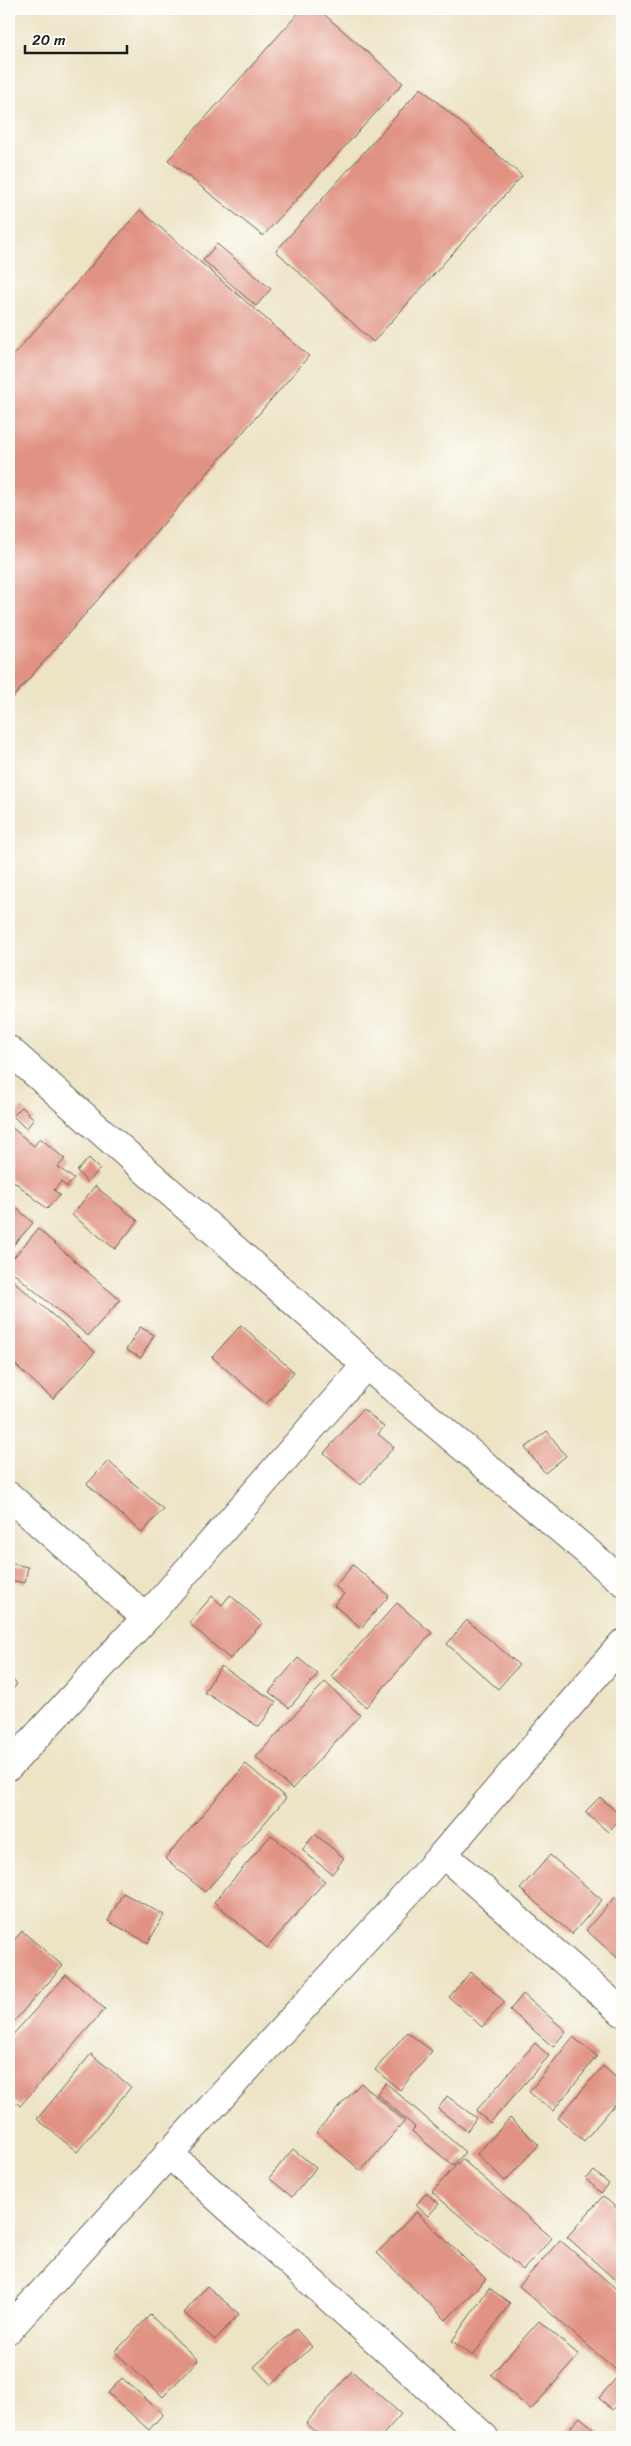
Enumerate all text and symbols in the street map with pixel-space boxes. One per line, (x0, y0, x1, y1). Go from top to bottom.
scale bar (25, 22, 128, 54)
text: 20 m (32, 27, 66, 53)

